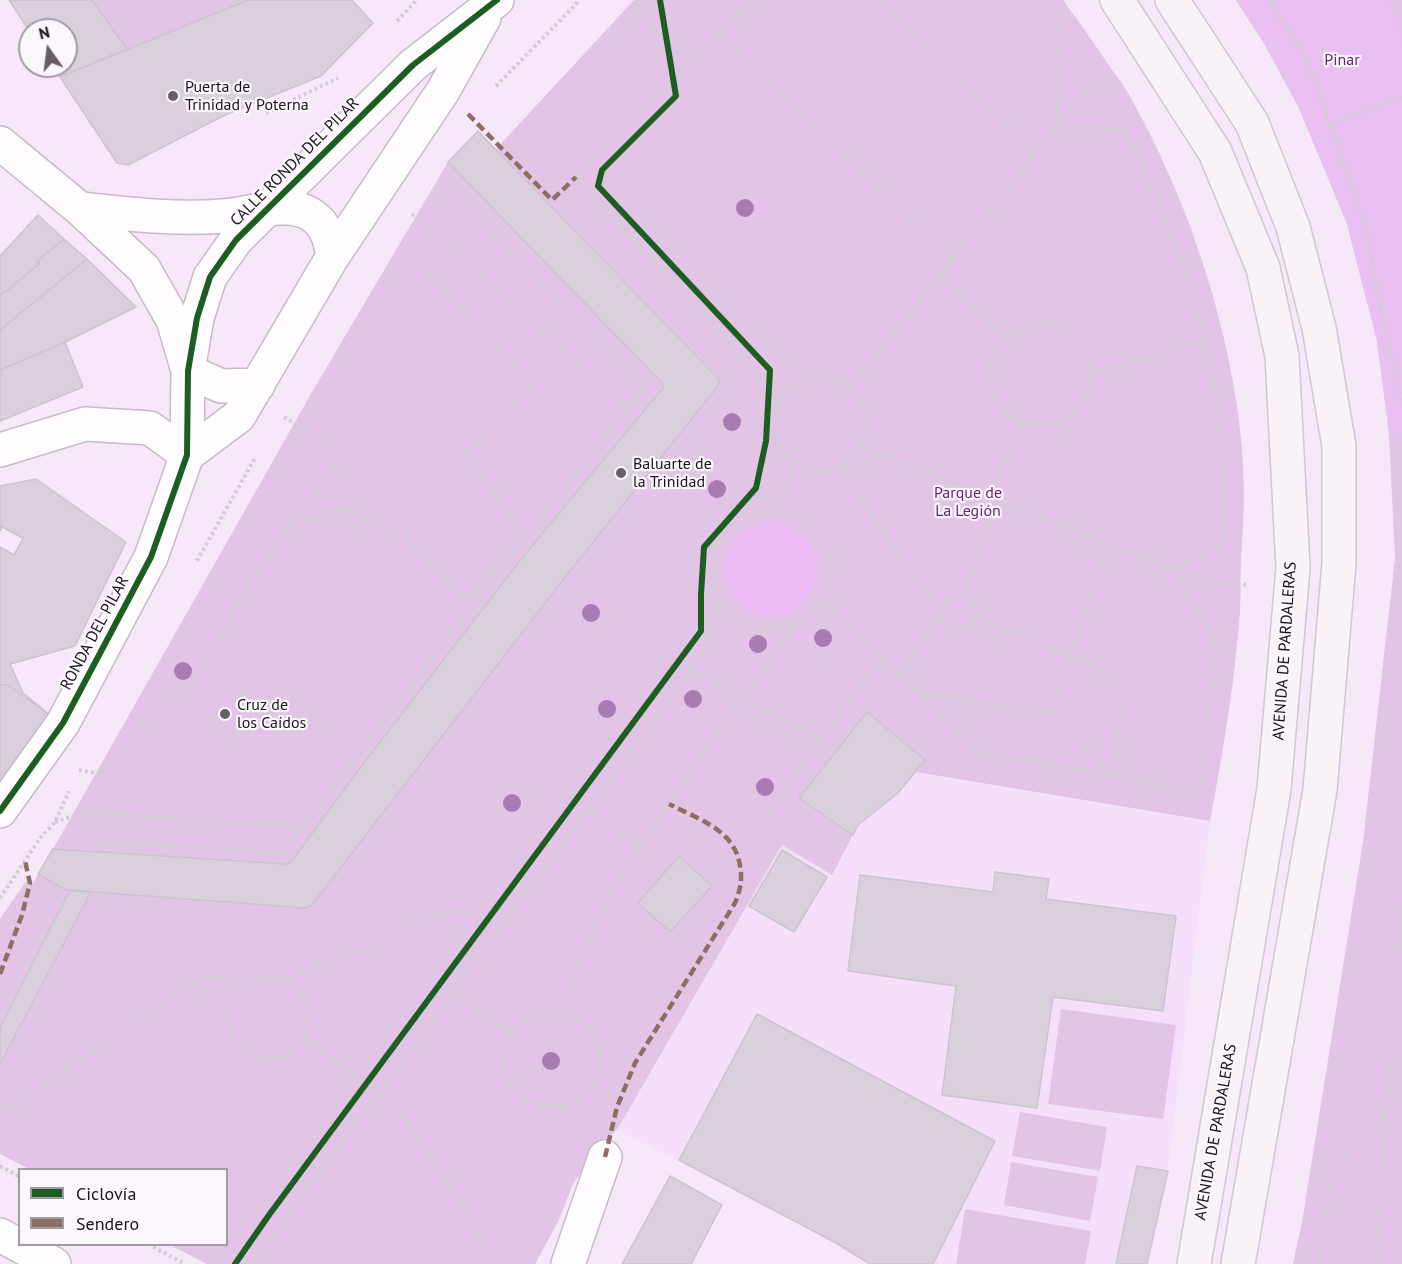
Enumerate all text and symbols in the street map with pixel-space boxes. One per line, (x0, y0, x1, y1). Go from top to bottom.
north arrow (18, 18, 78, 78)
text: N (37, 22, 52, 43)
park label: Pinar (1324, 50, 1360, 70)
place label: Puerta de Trinidad y Poterna (185, 77, 309, 115)
marker: Puerta de Trinidad y Poterna (166, 89, 180, 103)
street label: CALLE RONDA DEL PILAR (227, 94, 363, 230)
place label: Baluarte de la Trinidad (633, 454, 712, 492)
marker: Baluarte de la Trinidad (614, 466, 628, 480)
park label: Parque de La Legión (934, 483, 1002, 521)
street label: AVENIDA DE PARDALERAS (1269, 561, 1301, 741)
street label: RONDA DEL PILAR (57, 573, 133, 693)
place label: Cruz de los Caídos (237, 695, 306, 733)
marker: Cruz de los Caídos (218, 707, 232, 721)
street label: AVENIDA DE PARDALERAS (1191, 1042, 1241, 1222)
legend (18, 1168, 228, 1246)
text: Ciclovía (76, 1182, 136, 1205)
text: Sendero (76, 1212, 139, 1235)

